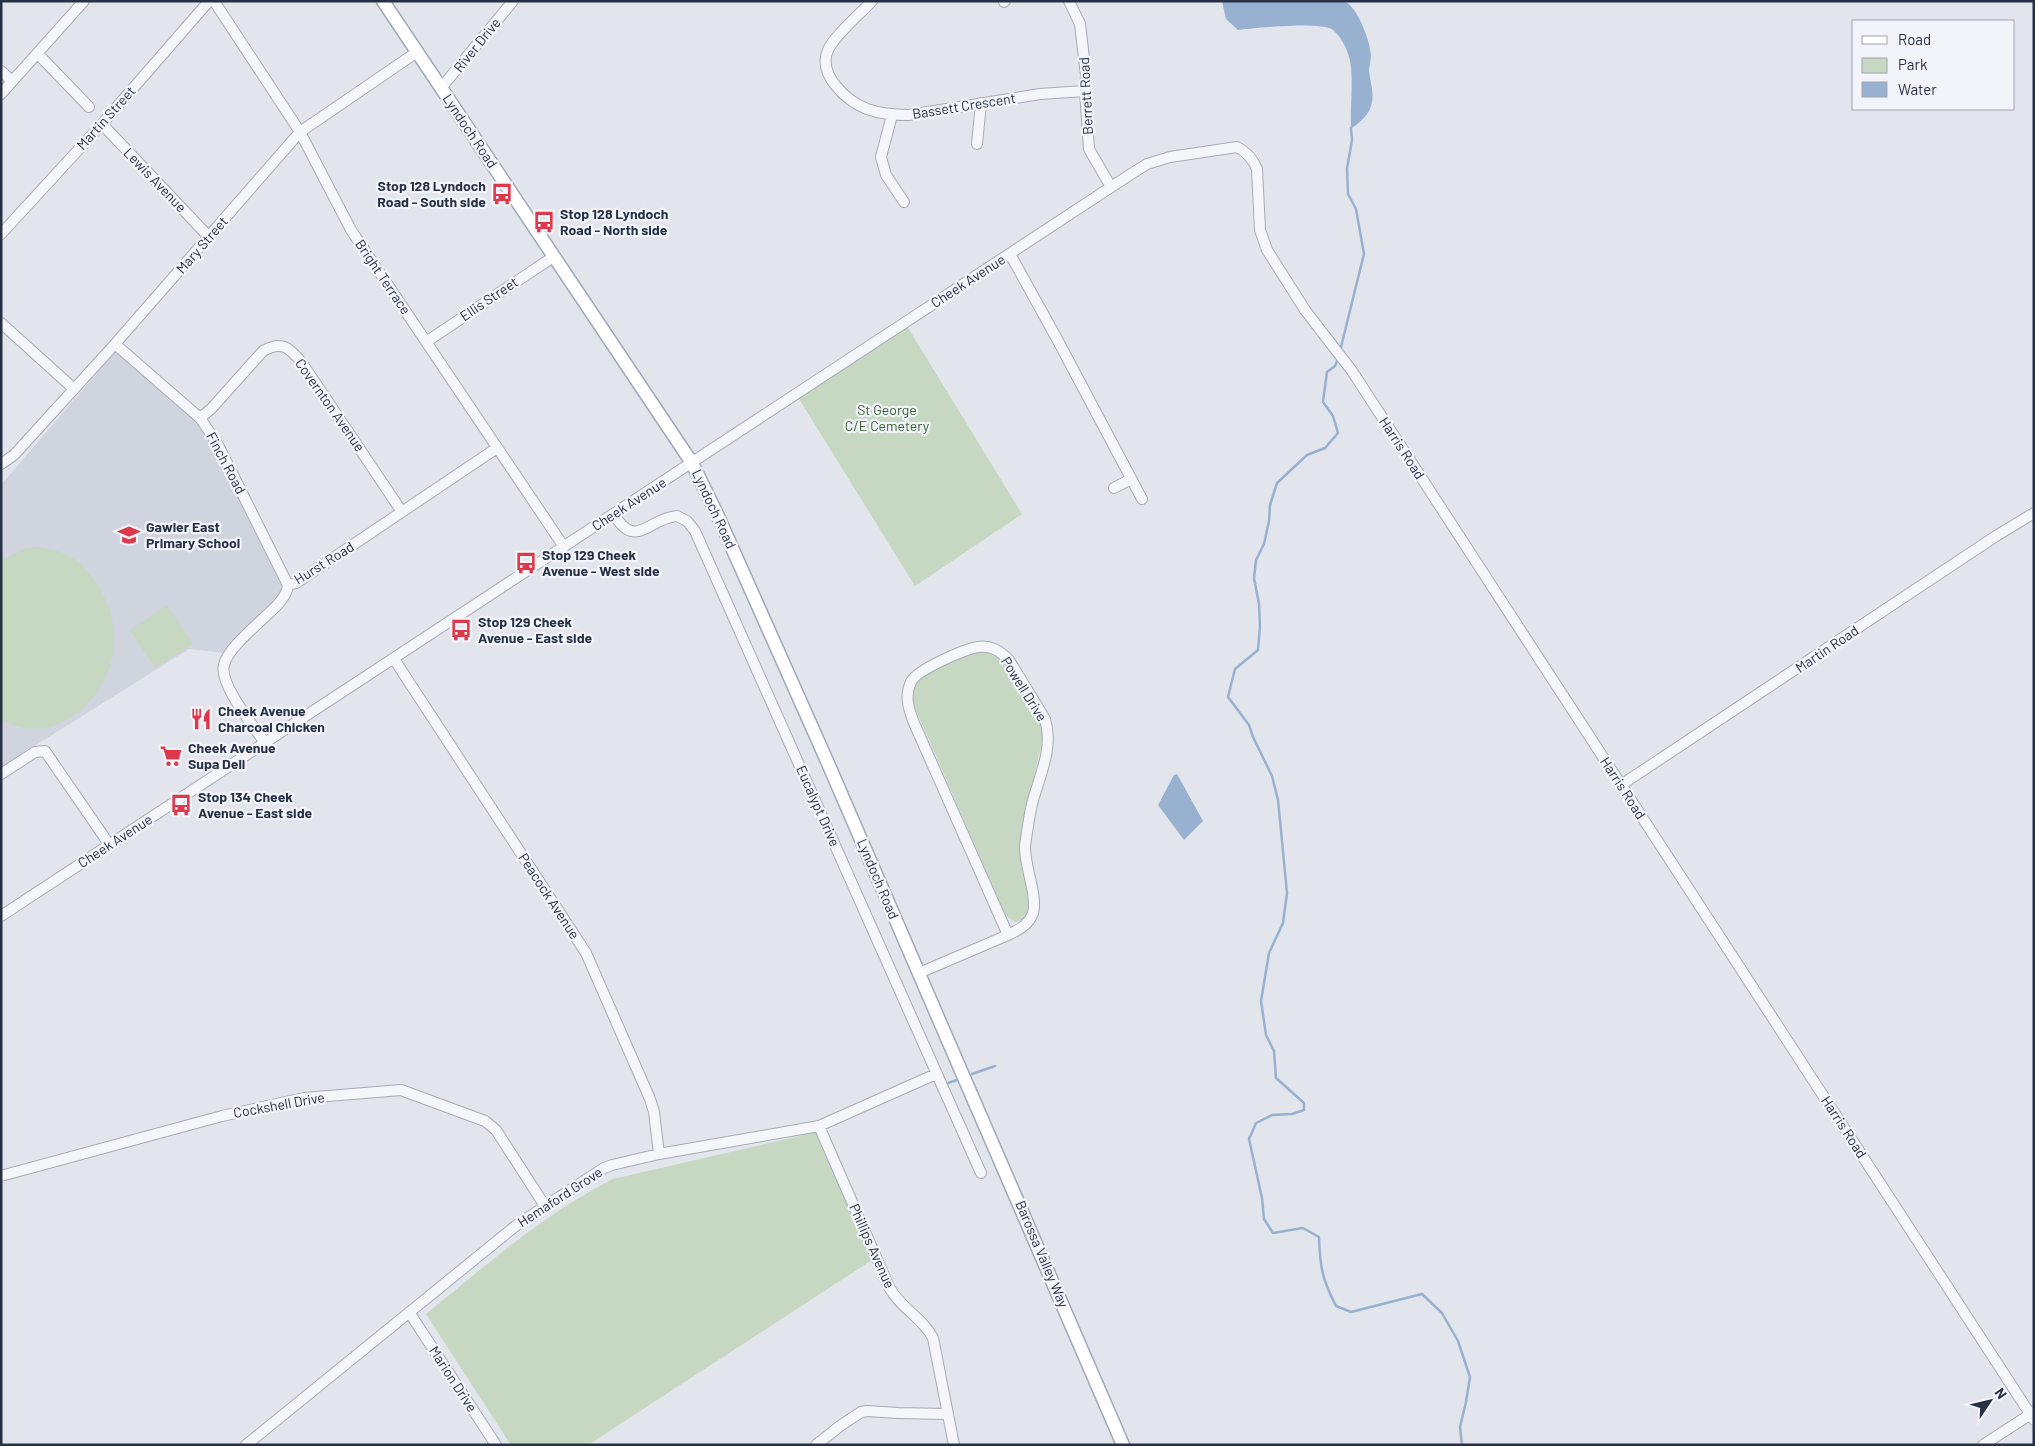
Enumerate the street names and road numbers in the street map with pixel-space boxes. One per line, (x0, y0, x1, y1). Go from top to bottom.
street label: River Drive (450, 14, 504, 75)
street label: Berrett Road (1075, 57, 1096, 135)
street label: Martin Street (73, 82, 139, 153)
street label: Bassett Crescent (911, 89, 1017, 122)
street label: Lyndoch Road (439, 91, 501, 171)
street label: Lewis Avenue (120, 144, 190, 215)
street label: Mary Street (172, 213, 231, 277)
street label: Bright Terrace (352, 236, 415, 317)
street label: Cheek Avenue (927, 250, 1008, 311)
street label: Ellis Street (457, 273, 521, 324)
street label: Covernton Avenue (292, 355, 369, 455)
street label: Harris Road (1376, 414, 1429, 482)
street label: Finch Road (203, 429, 250, 497)
street label: Lyndoch Road (689, 466, 740, 551)
street label: Cheek Avenue (588, 473, 669, 534)
street label: Hurst Road (291, 538, 357, 588)
street label: Martin Road (1792, 621, 1861, 676)
street label: Powell Drive (998, 653, 1051, 724)
street label: Harris Road (1597, 754, 1650, 822)
street label: Eucalypt Drive (793, 763, 844, 849)
street label: Cheek Avenue (74, 810, 155, 871)
street label: Lyndoch Road (854, 836, 903, 921)
street label: Peacock Avenue (515, 850, 584, 942)
street label: Cockshell Drive (232, 1088, 326, 1121)
street label: Harris Road (1818, 1093, 1871, 1161)
street label: Hemaford Grove (514, 1163, 605, 1230)
street label: Barossa Valley Way (1012, 1198, 1073, 1310)
street label: Phillips Avenue (846, 1201, 899, 1291)
street label: Marion Drive (426, 1343, 481, 1415)

